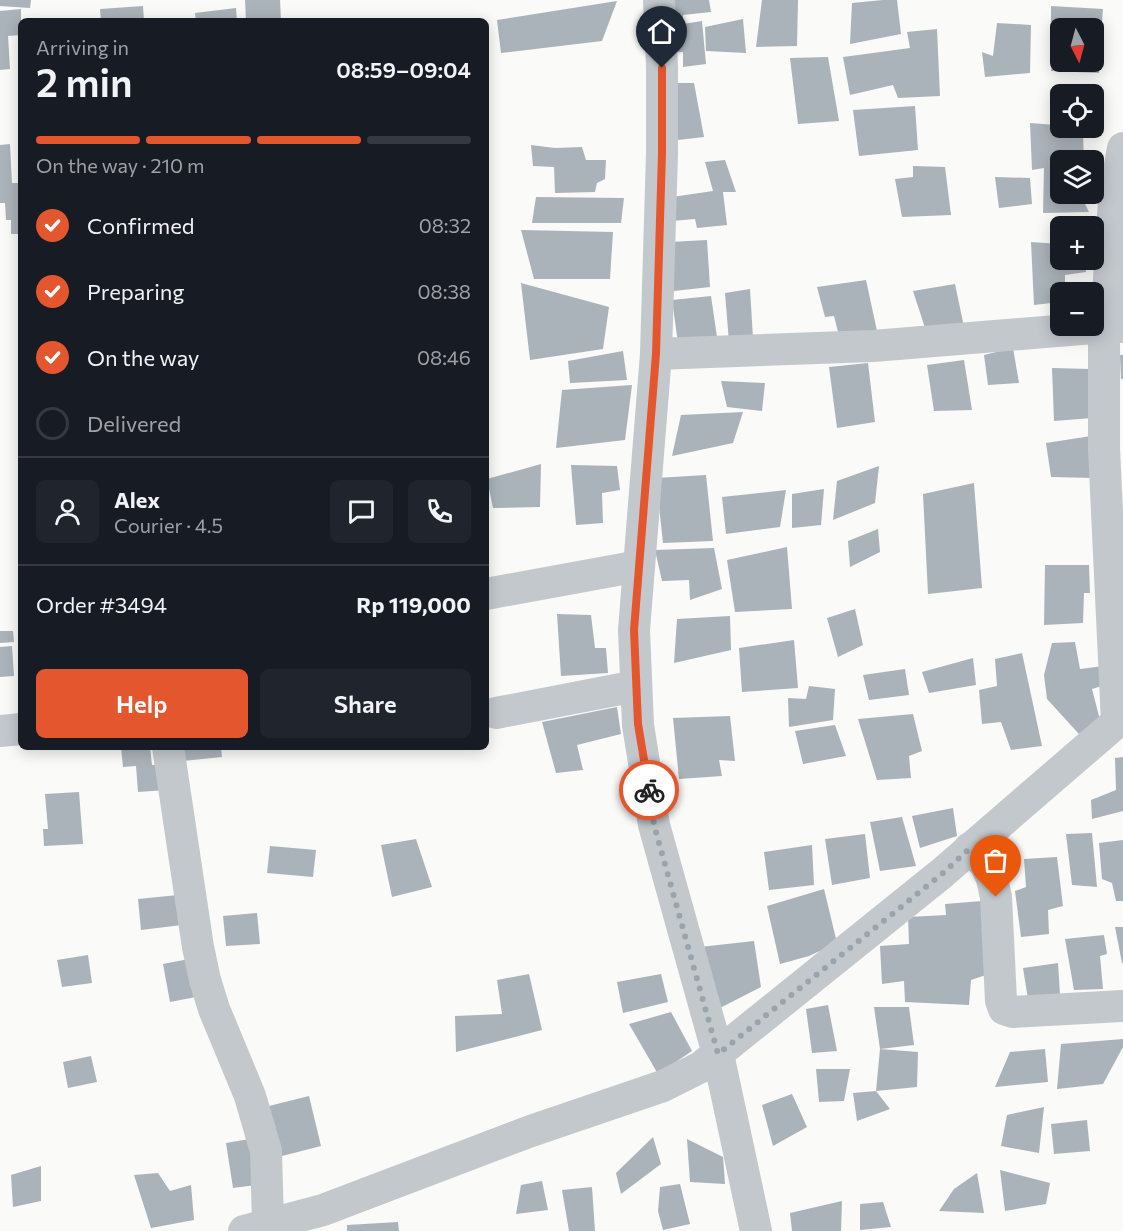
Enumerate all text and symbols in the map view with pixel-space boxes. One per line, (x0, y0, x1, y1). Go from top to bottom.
pin (636, 6, 687, 68)
icon: home (645, 15, 678, 48)
north arrow (1050, 18, 1104, 72)
map controls (1050, 18, 1104, 336)
text: Arriving in (36, 35, 129, 59)
text: 08:59–09:04 (336, 56, 471, 83)
text: 2 min (36, 57, 133, 105)
button: locate (1050, 84, 1104, 138)
button: layers (1050, 150, 1104, 204)
text: On the way · 210 m (36, 153, 204, 177)
icon: check (36, 209, 69, 242)
text: Confirmed (87, 212, 194, 239)
text: 08:32 (419, 213, 471, 237)
button: + (1050, 216, 1104, 270)
icon: check (36, 275, 69, 308)
text: Preparing (87, 278, 184, 305)
text: 08:38 (418, 279, 471, 303)
button: − (1050, 282, 1104, 336)
icon: check (36, 341, 69, 374)
text: On the way (87, 344, 199, 371)
text: 08:46 (417, 345, 471, 369)
text: Delivered (87, 410, 181, 437)
button: person (36, 480, 99, 543)
button: chat (330, 480, 393, 543)
button: phone (408, 480, 471, 543)
text: Alex (114, 486, 160, 513)
text: Courier · 4.5 (114, 513, 223, 537)
text: Order #3494 (36, 591, 167, 618)
text: Rp 119,000 (356, 591, 471, 618)
button: Help (36, 669, 248, 738)
button: Share (260, 669, 471, 738)
courier (619, 760, 679, 820)
icon: bike (633, 774, 666, 807)
pin (970, 835, 1021, 897)
icon: bag (979, 844, 1012, 877)

